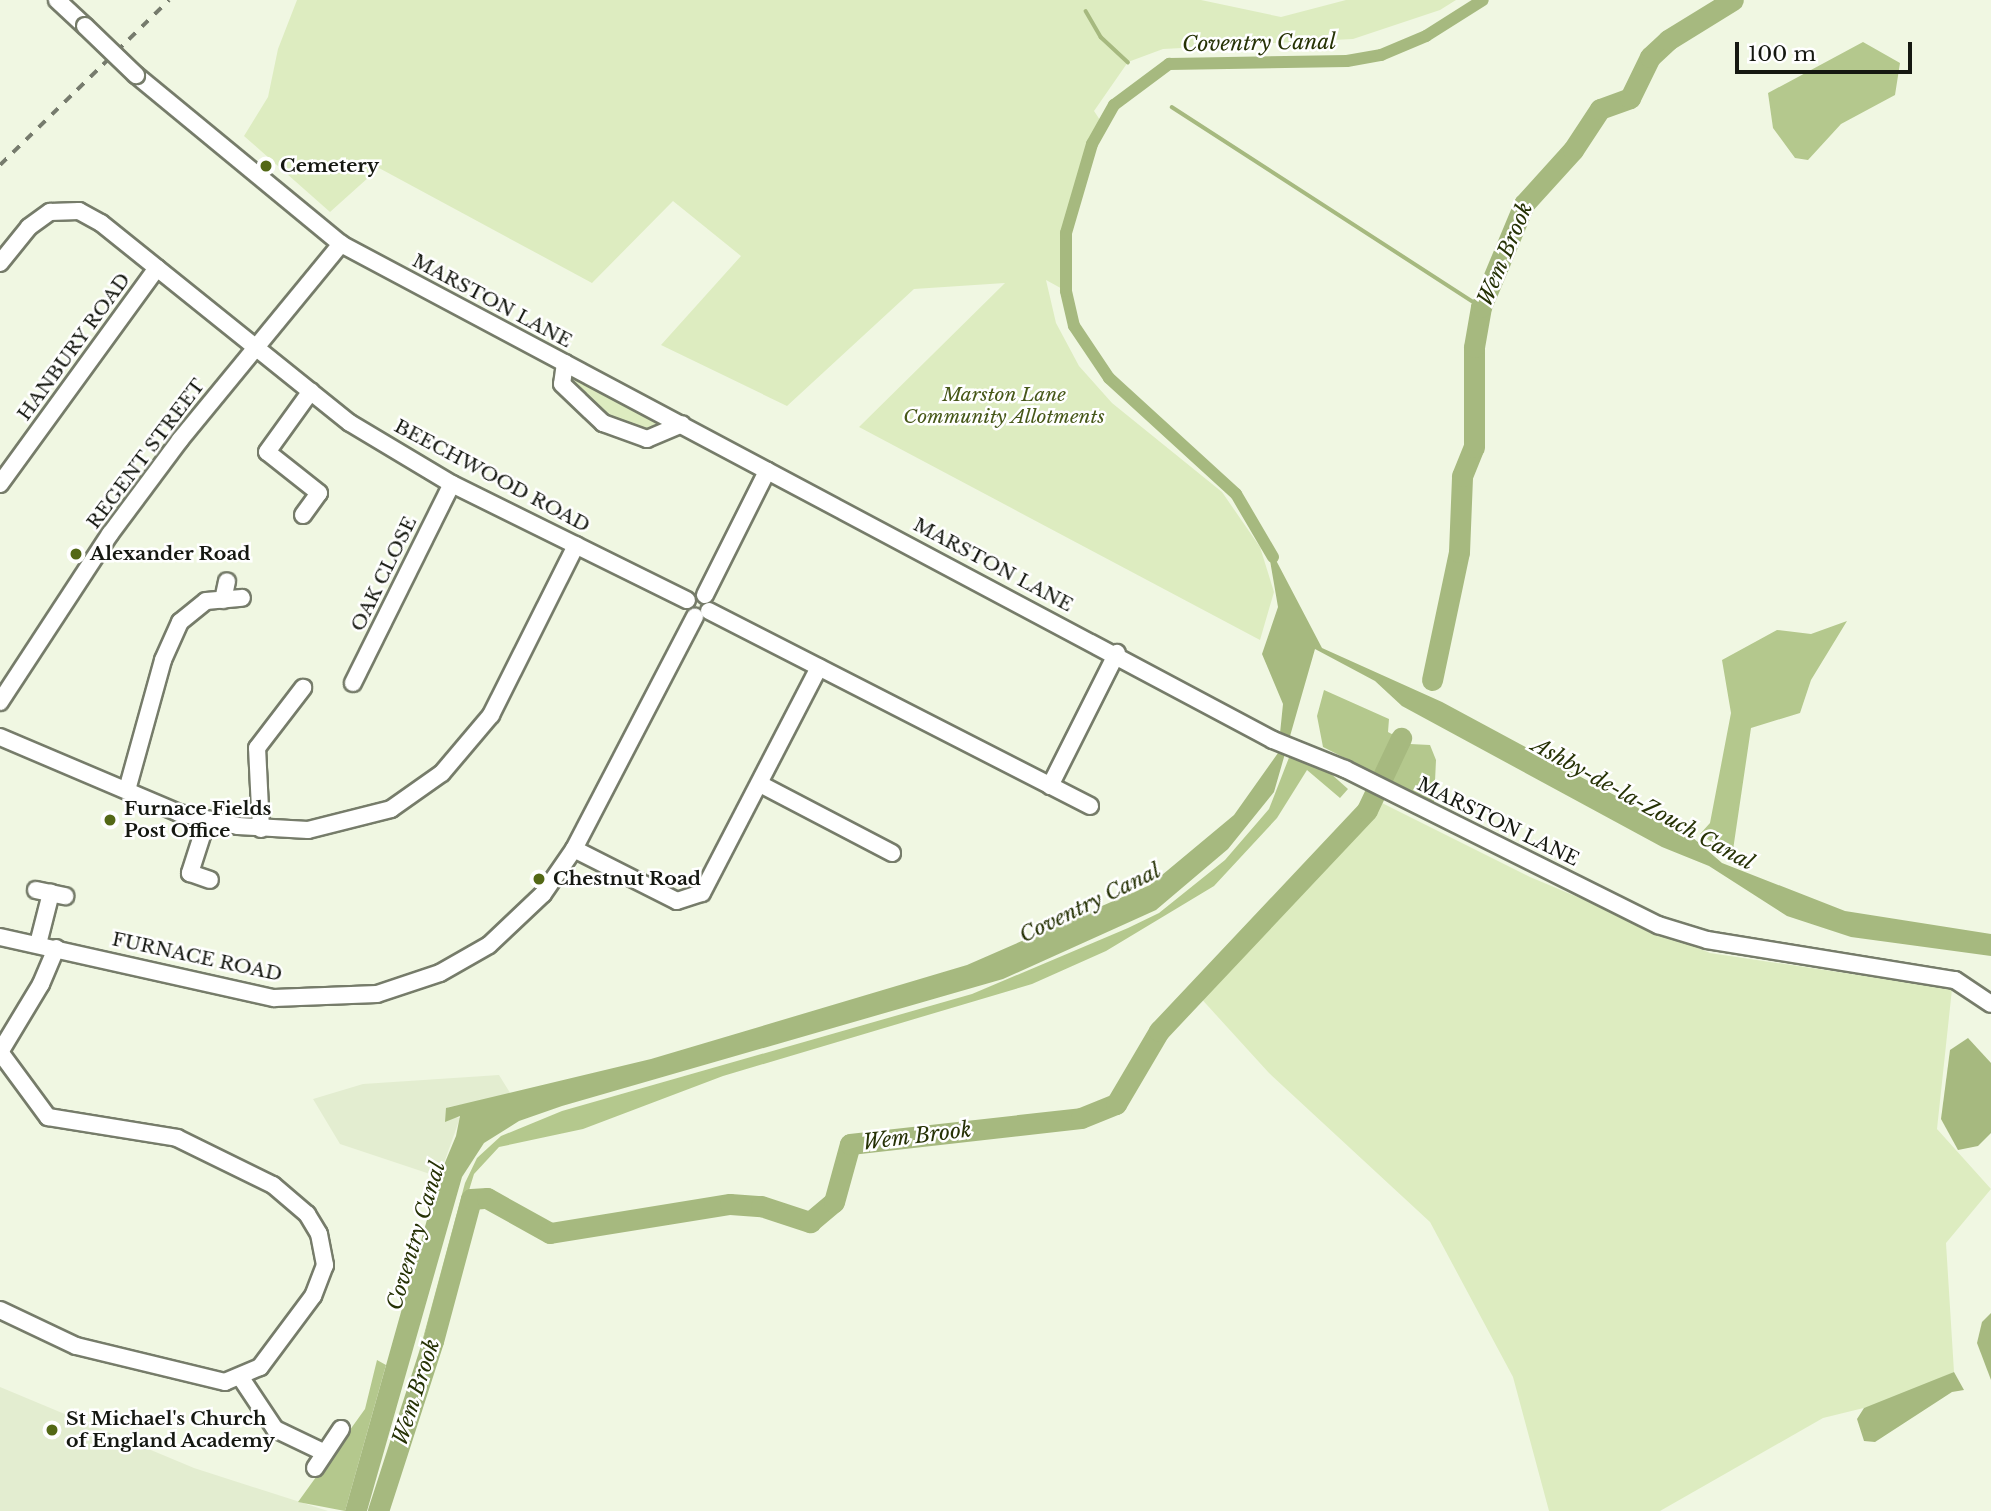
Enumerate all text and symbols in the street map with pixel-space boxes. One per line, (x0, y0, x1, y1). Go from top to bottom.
scale bar (1739, 28, 1916, 72)
water label: Coventry Canal (1182, 29, 1336, 57)
text: 100 m (1748, 41, 1816, 67)
place label: Cemetery (280, 155, 379, 177)
marker: Cemetery (258, 158, 274, 174)
water label: Wem Brook (1472, 198, 1538, 310)
street label: MARSTON LANE (408, 249, 576, 353)
street label: HANBURY ROAD (13, 269, 135, 425)
street label: REGENT STREET (82, 374, 210, 534)
park label: Marston Lane Community Allotments (903, 384, 1105, 428)
street label: BEECHWOOD ROAD (390, 415, 594, 537)
street label: OAK CLOSE (346, 513, 422, 635)
street label: MARSTON LANE (909, 513, 1077, 617)
place label: Alexander Road (90, 543, 251, 565)
marker: Alexander Road (68, 546, 84, 562)
water label: Ashby-de-la-Zouch Canal (1527, 732, 1759, 876)
street label: MARSTON LANE (1413, 773, 1583, 871)
place label: Furnace Fields Post Office (124, 798, 271, 842)
marker: Furnace Fields Post Office (102, 812, 118, 828)
water label: Coventry Canal (1015, 858, 1165, 948)
place label: Chestnut Road (553, 868, 701, 890)
marker: Chestnut Road (531, 871, 547, 887)
street label: FURNACE ROAD (110, 928, 284, 986)
water label: Wem Brook (861, 1117, 973, 1155)
water label: Coventry Canal (381, 1159, 451, 1313)
water label: Wem Brook (387, 1336, 445, 1448)
place label: St Michael's Church of England Academy (66, 1408, 275, 1452)
marker: St Michael's Church of England Academy (44, 1422, 60, 1438)

